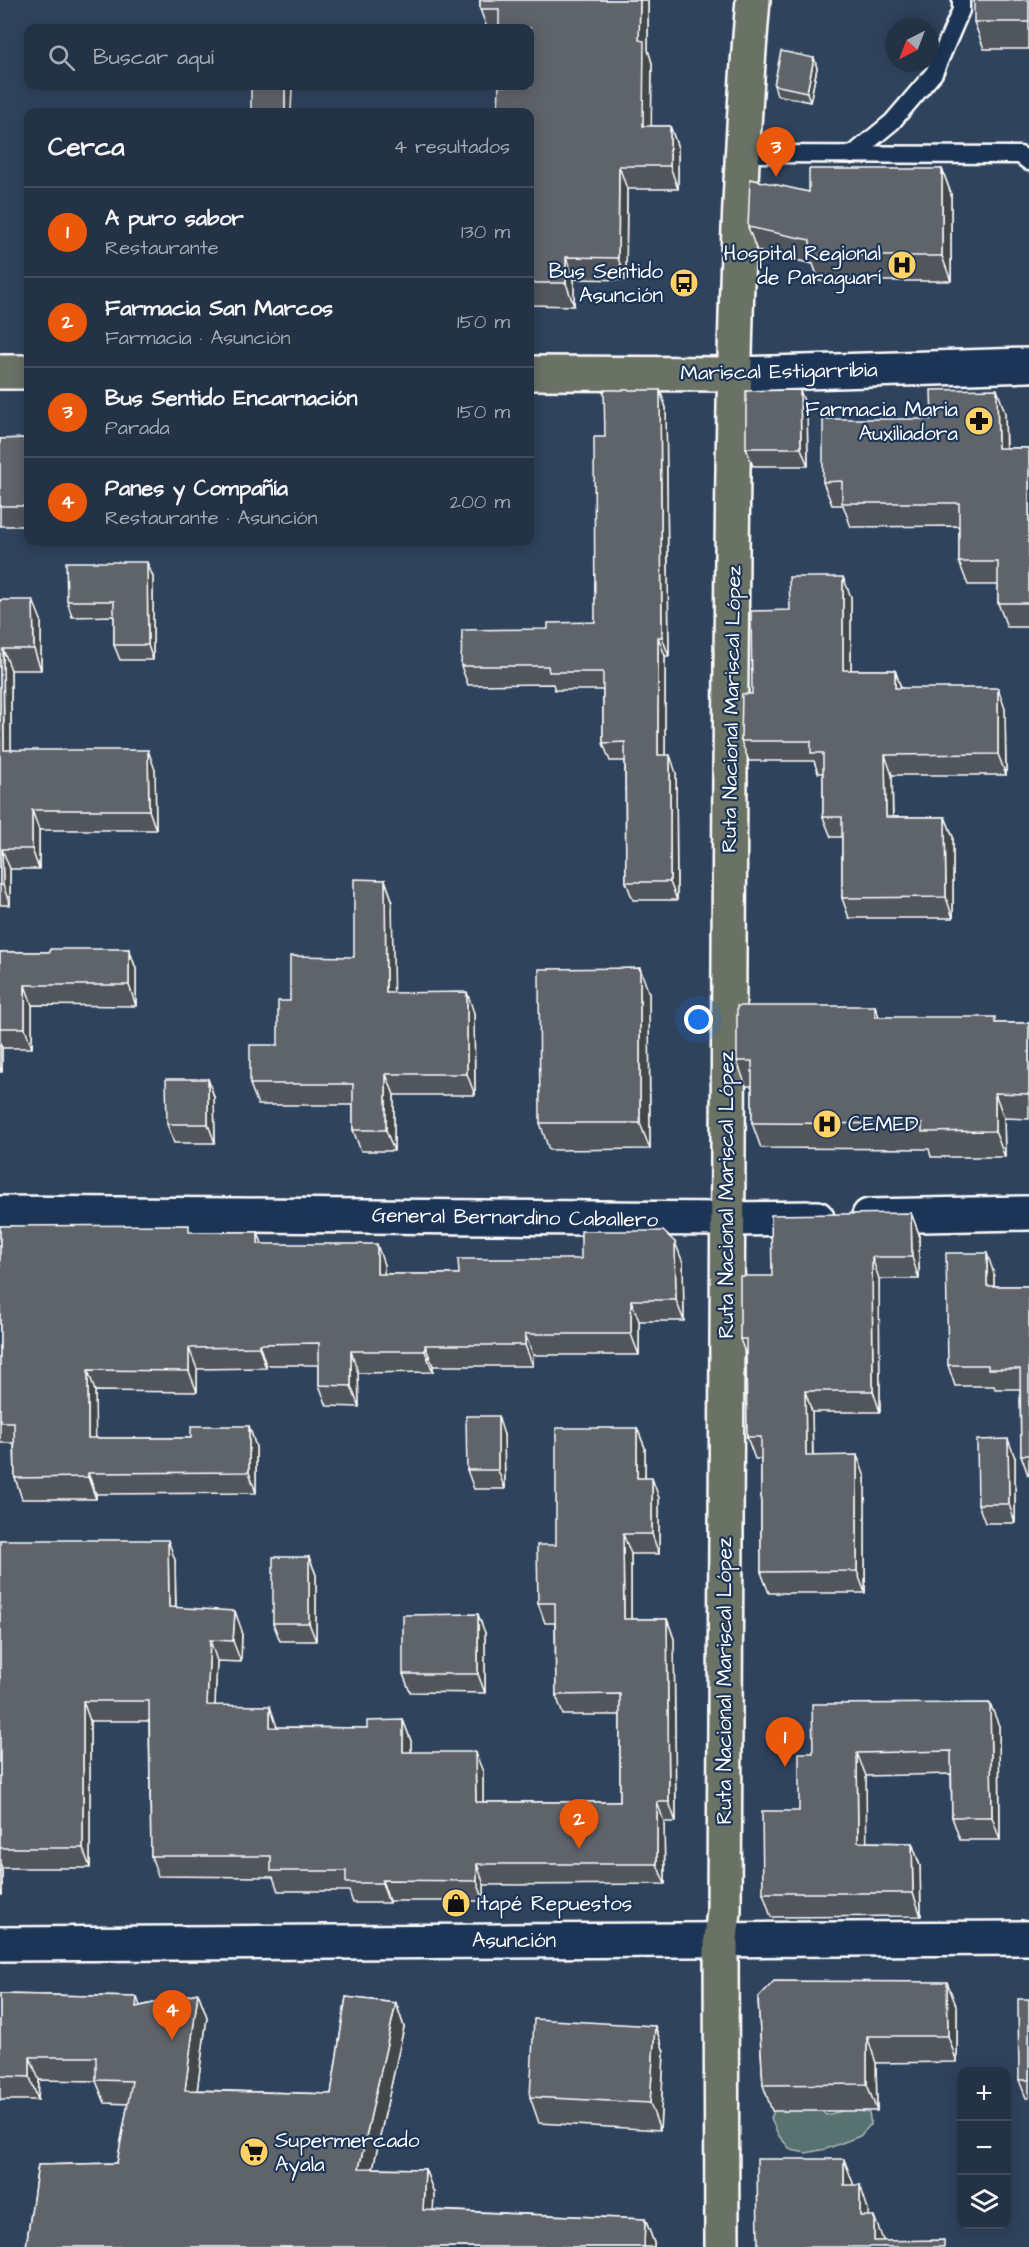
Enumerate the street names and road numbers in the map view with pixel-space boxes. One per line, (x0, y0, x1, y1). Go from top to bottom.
street label: Mariscal Estigarribia (680, 355, 878, 390)
street label: Ruta Nacional Mariscal López (714, 565, 750, 853)
street label: Ruta Nacional Mariscal López (712, 1051, 742, 1339)
street label: General Bernardino Caballero (372, 1201, 659, 1235)
street label: Ruta Nacional Mariscal López (710, 1537, 740, 1825)
street label: Asunción (472, 1926, 556, 1955)

